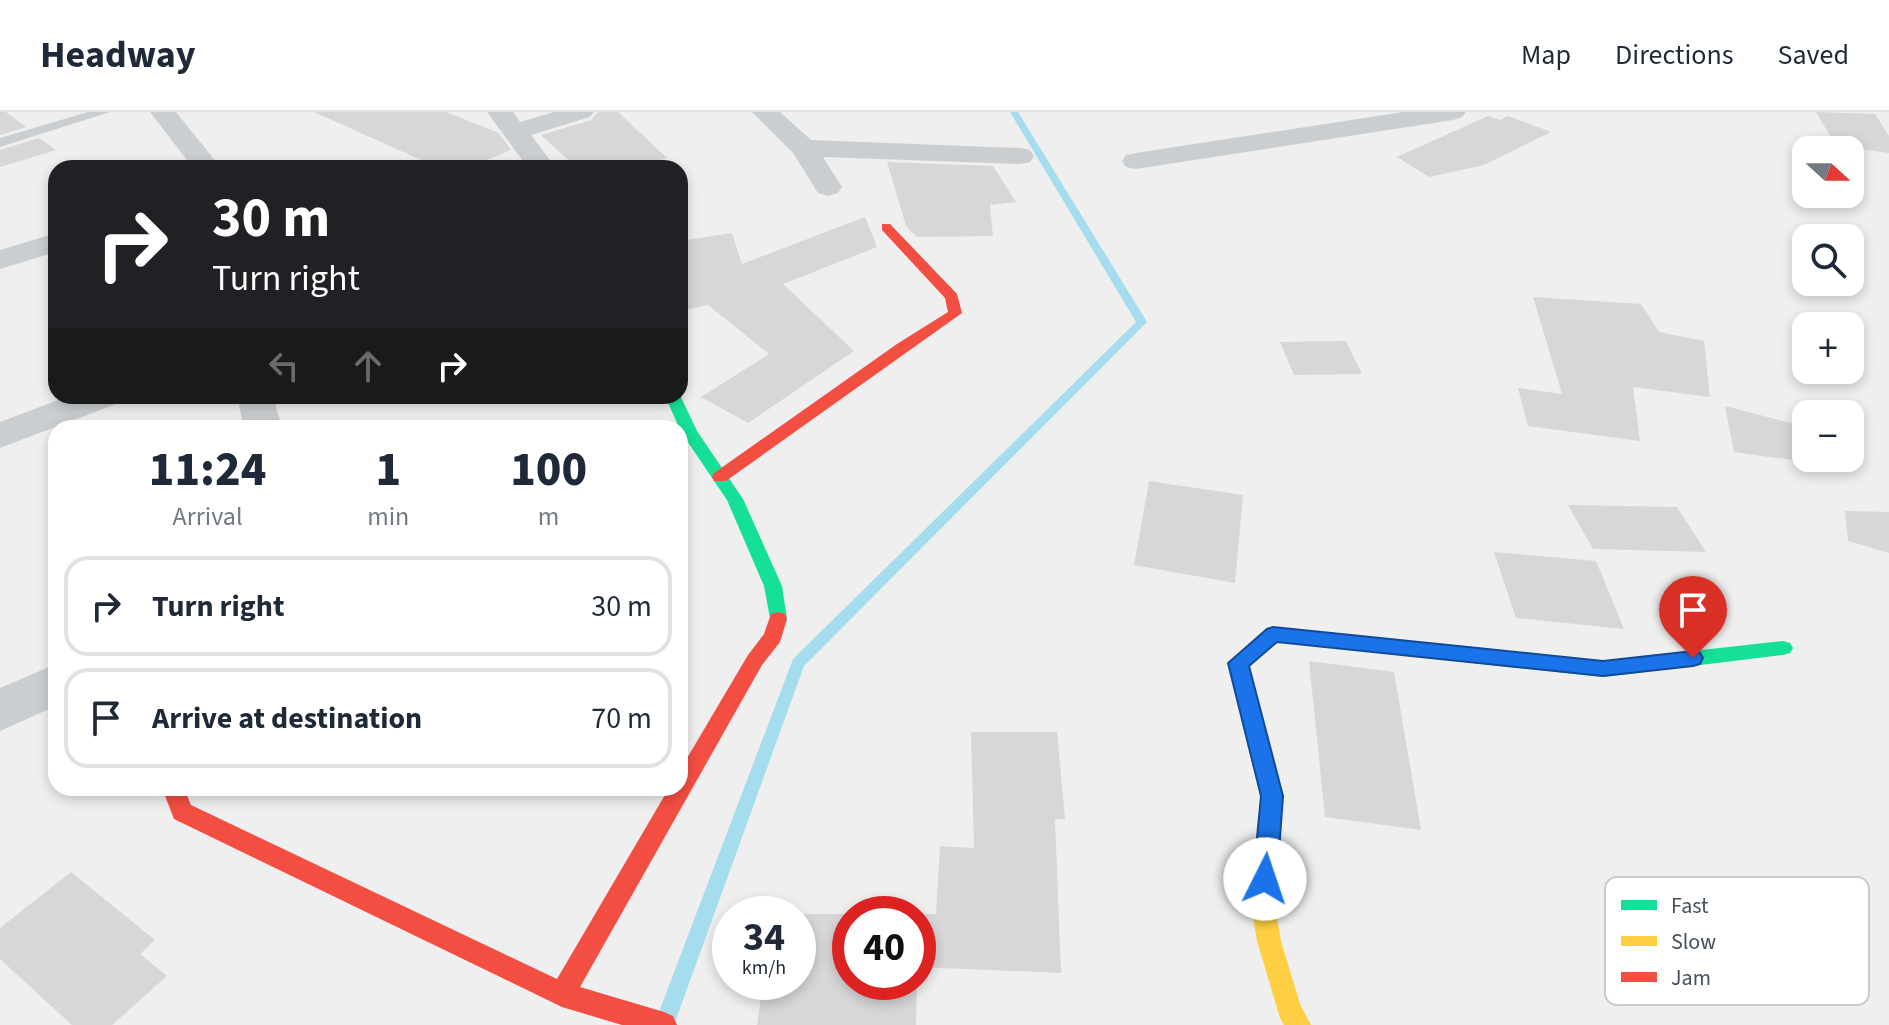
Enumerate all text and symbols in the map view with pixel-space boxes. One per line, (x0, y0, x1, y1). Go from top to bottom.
text: Headway (40, 28, 196, 82)
text: Map (1521, 35, 1571, 75)
text: Directions (1615, 35, 1734, 75)
text: Saved (1778, 35, 1849, 75)
north arrow (1792, 136, 1864, 208)
map controls (1792, 136, 1864, 472)
text: 30 m (212, 179, 330, 258)
icon: right (80, 192, 184, 296)
button: search (1792, 224, 1864, 296)
text: Turn right (212, 253, 360, 304)
button: + (1792, 312, 1864, 384)
icon: left (262, 344, 306, 388)
icon: ahead (346, 344, 390, 388)
icon: right (430, 344, 474, 388)
button: − (1792, 400, 1864, 472)
text: 11:24 (149, 436, 266, 504)
text: 1 (375, 436, 401, 504)
text: 100 (510, 436, 587, 504)
text: Arrival (173, 498, 243, 535)
text: min (367, 498, 409, 535)
text: m (538, 498, 559, 535)
pin (1659, 576, 1727, 658)
icon: right (84, 584, 128, 628)
text: Turn right (152, 585, 284, 628)
text: 30 m (591, 585, 652, 628)
icon: arrive (1671, 588, 1715, 632)
icon: arrive (84, 696, 128, 740)
text: Arrive at destination (152, 697, 422, 740)
text: 70 m (591, 697, 652, 740)
position arrow (1223, 837, 1307, 921)
legend (1605, 877, 1869, 1005)
text: Fast (1671, 890, 1709, 922)
speed limit sign: 40 (832, 896, 936, 1000)
text: 34 (743, 909, 785, 966)
text: Slow (1671, 926, 1716, 958)
text: km/h (742, 954, 786, 982)
text: Jam (1671, 962, 1711, 994)

